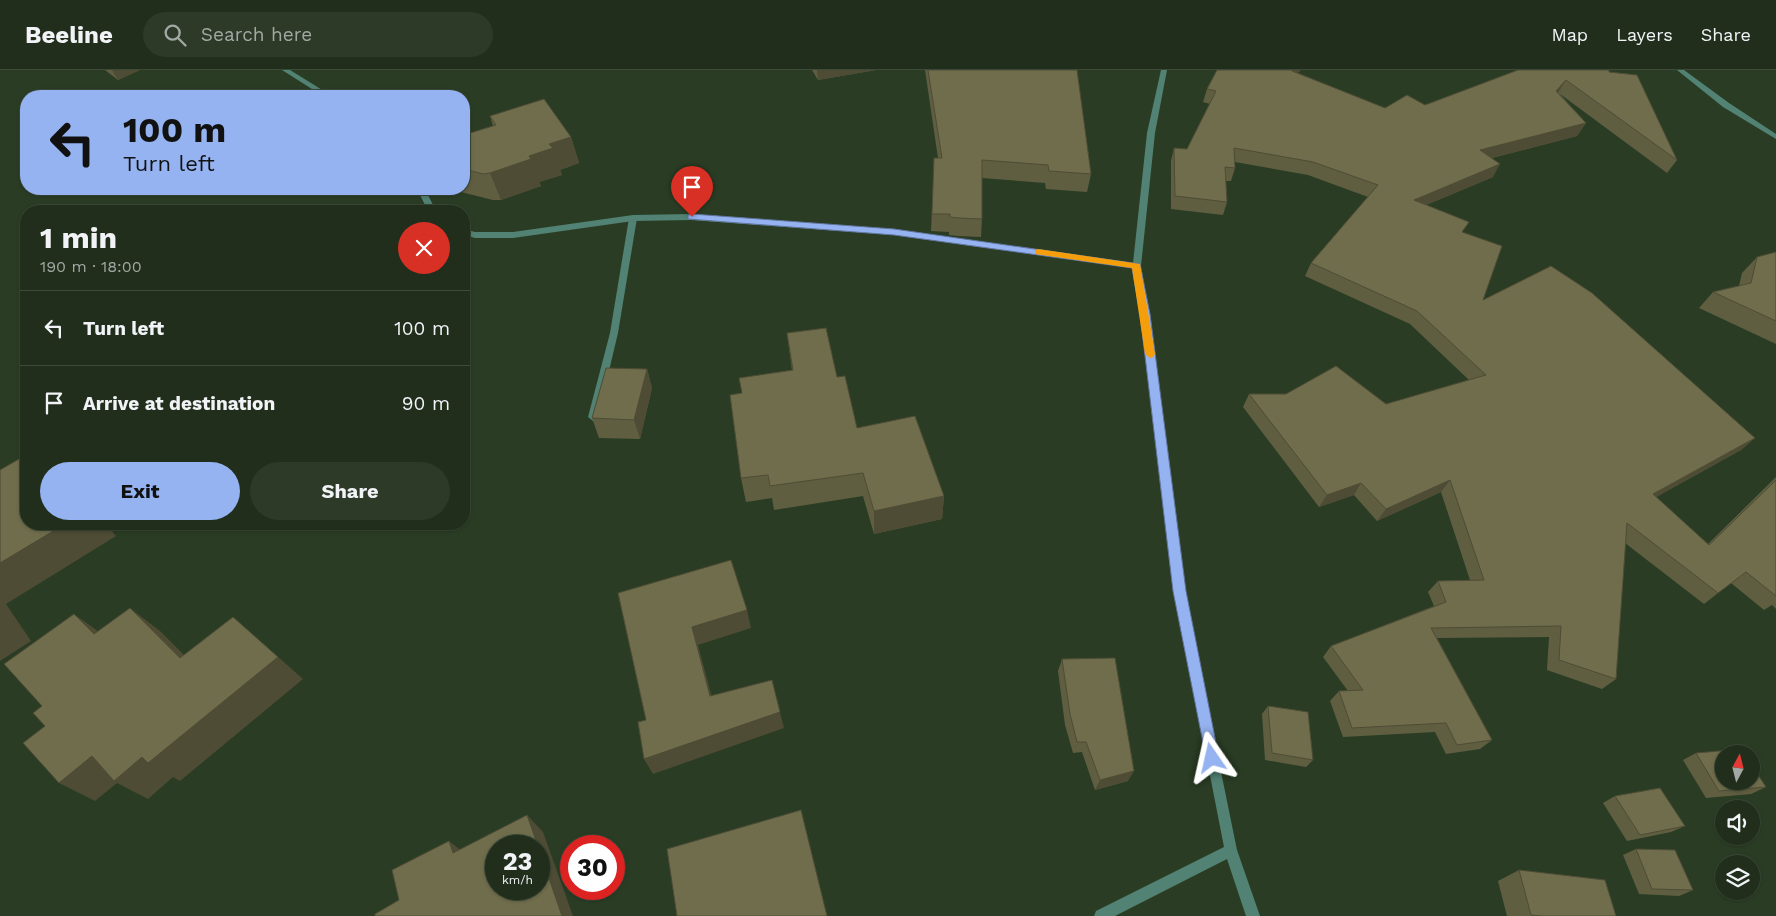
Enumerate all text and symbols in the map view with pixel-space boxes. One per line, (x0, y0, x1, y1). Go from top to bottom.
search box (143, 12, 493, 57)
text: Beeline (25, 21, 113, 49)
icon: search (161, 21, 189, 49)
text: Search here (201, 23, 312, 46)
text: Map (1551, 24, 1588, 45)
text: Layers (1616, 24, 1673, 45)
text: Share (1701, 24, 1751, 45)
text: 100 m (123, 109, 226, 151)
icon: left (40, 110, 105, 175)
text: Turn left (123, 151, 215, 176)
pin (671, 166, 713, 217)
icon: arrive (678, 173, 706, 201)
text: 1 min (40, 220, 117, 255)
button: close (398, 222, 450, 274)
text: 190 m · 18:00 (40, 257, 142, 276)
icon: left (40, 314, 68, 342)
text: Turn left (83, 317, 164, 340)
text: 100 m (394, 317, 450, 340)
icon: arrive (40, 389, 68, 417)
text: Arrive at destination (83, 392, 275, 415)
text: 90 m (402, 392, 450, 415)
button: Exit (40, 462, 240, 520)
button: Share (250, 462, 450, 520)
position arrow (1185, 731, 1237, 783)
north arrow (1715, 745, 1760, 790)
map controls (1715, 745, 1760, 900)
button: sound (1715, 800, 1760, 845)
speed limit sign: 30 (560, 835, 625, 900)
text: 23 (503, 847, 532, 876)
button: layers (1715, 855, 1760, 900)
text: km/h (502, 873, 533, 887)

